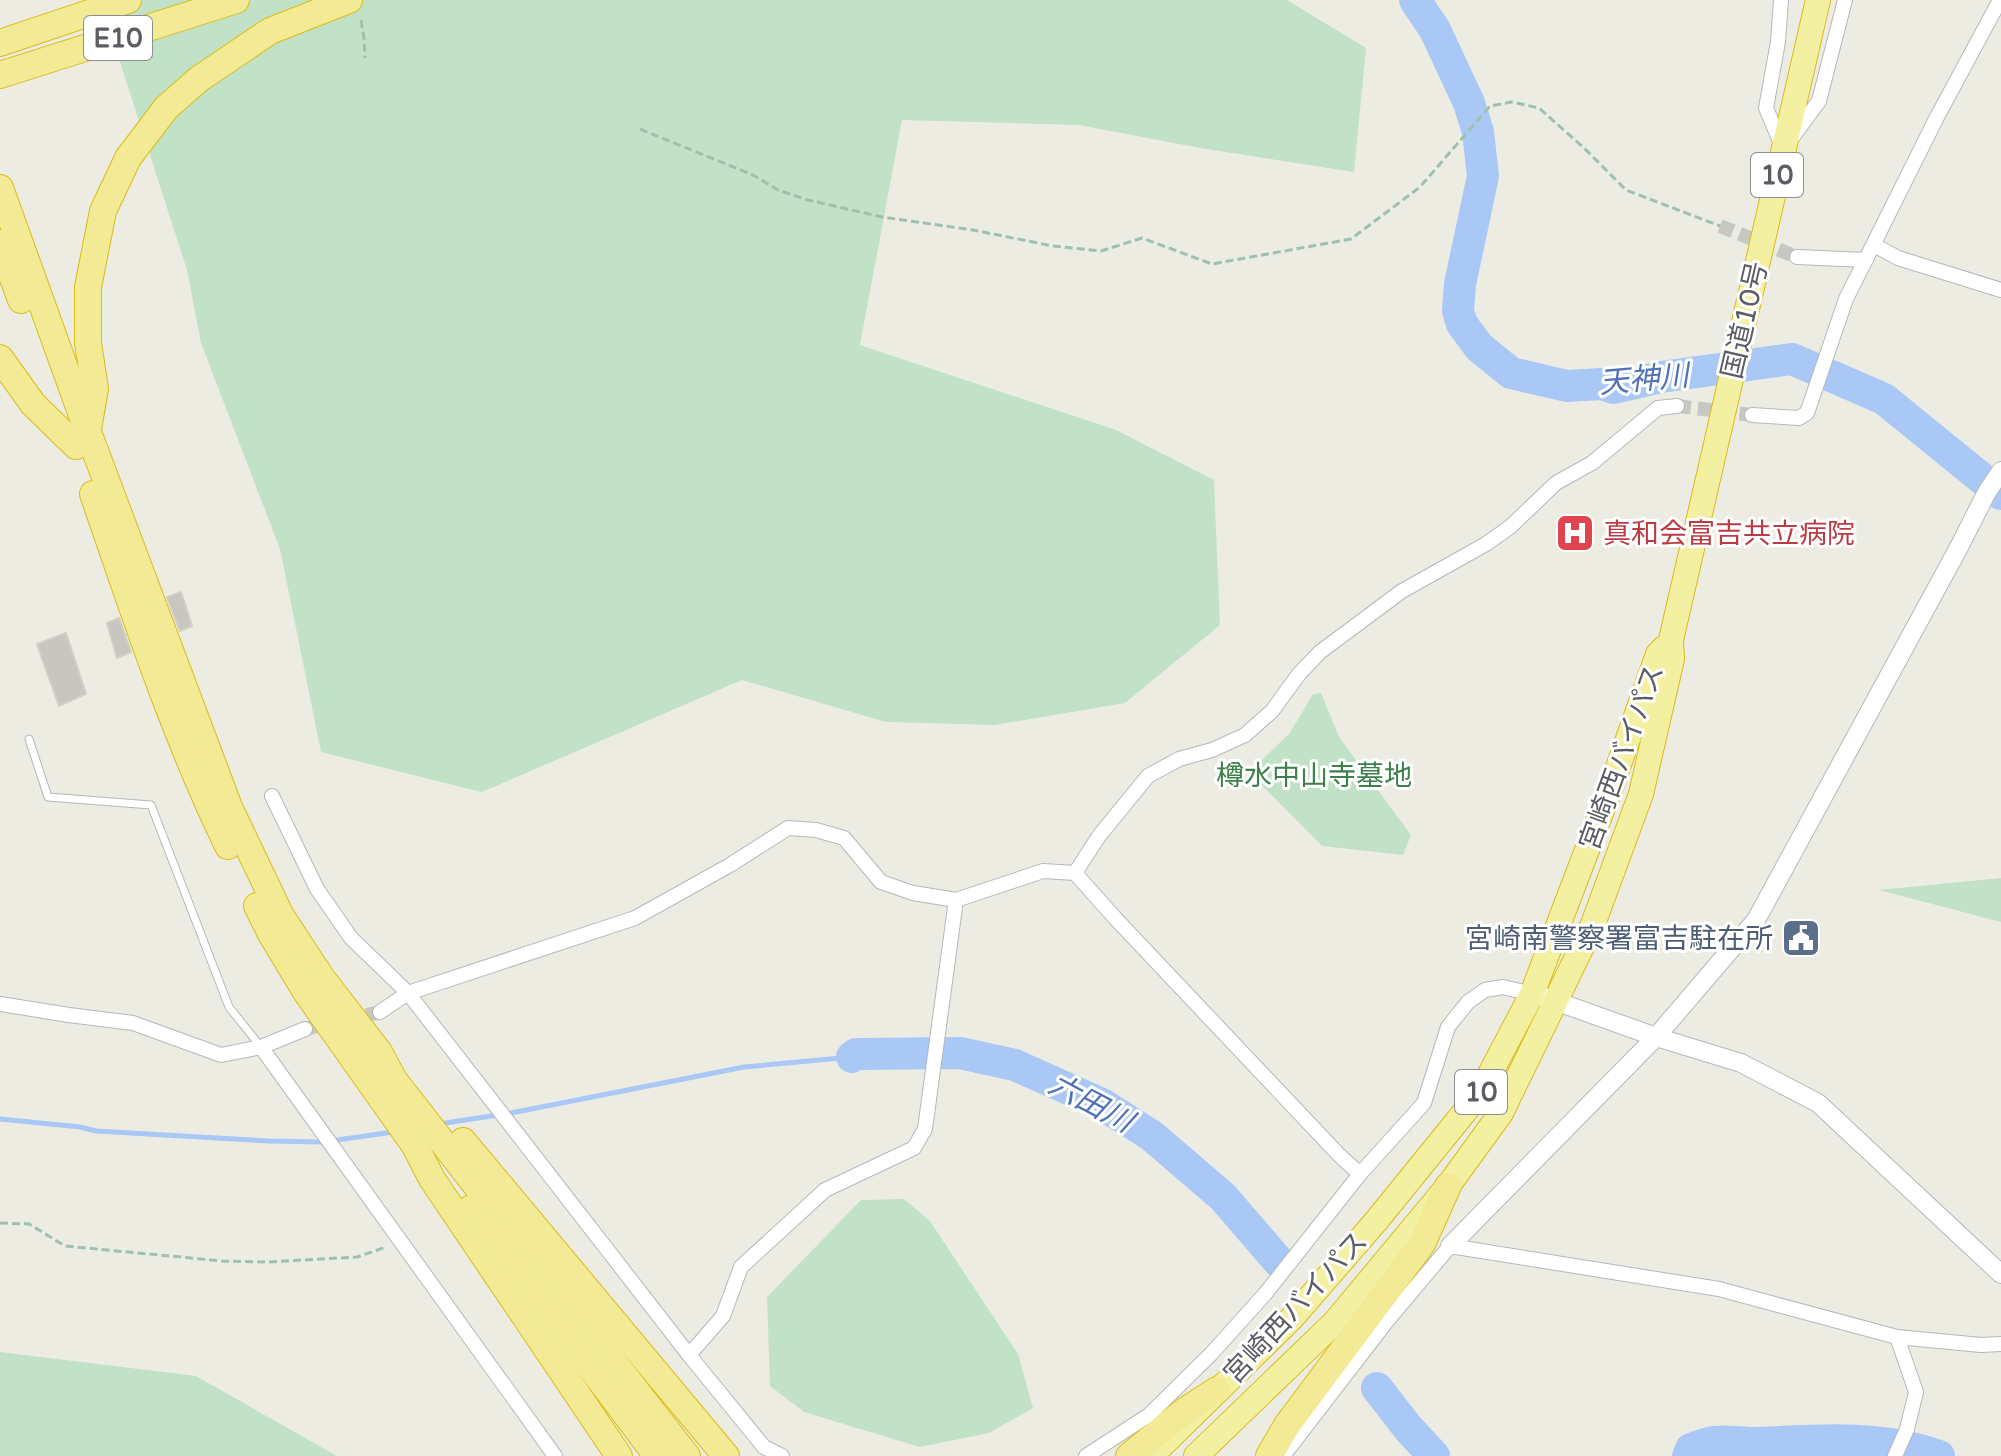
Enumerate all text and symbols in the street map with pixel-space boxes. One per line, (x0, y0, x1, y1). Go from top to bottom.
road number: E10 (84, 16, 152, 60)
road number: 10 (1751, 153, 1803, 197)
street label: 国道10号 (1715, 258, 1775, 382)
water label: 天神川 (1598, 357, 1693, 402)
hospital icon: 真和会富吉共立病院 (1554, 512, 1596, 554)
place label: 真和会富吉共立病院 (1603, 517, 1855, 551)
street label: 宮崎西バイパス (1573, 660, 1671, 855)
park label: 樽水中山寺墓地 (1216, 759, 1412, 793)
public building icon: 宮崎南警察署富吉駐在所 (1780, 917, 1822, 959)
place label: 宮崎南警察署富吉駐在所 (1465, 922, 1773, 956)
water label: 六田川 (1042, 1066, 1142, 1142)
road number: 10 (1455, 1070, 1507, 1114)
street label: 宮崎西バイパス (1217, 1225, 1375, 1391)

